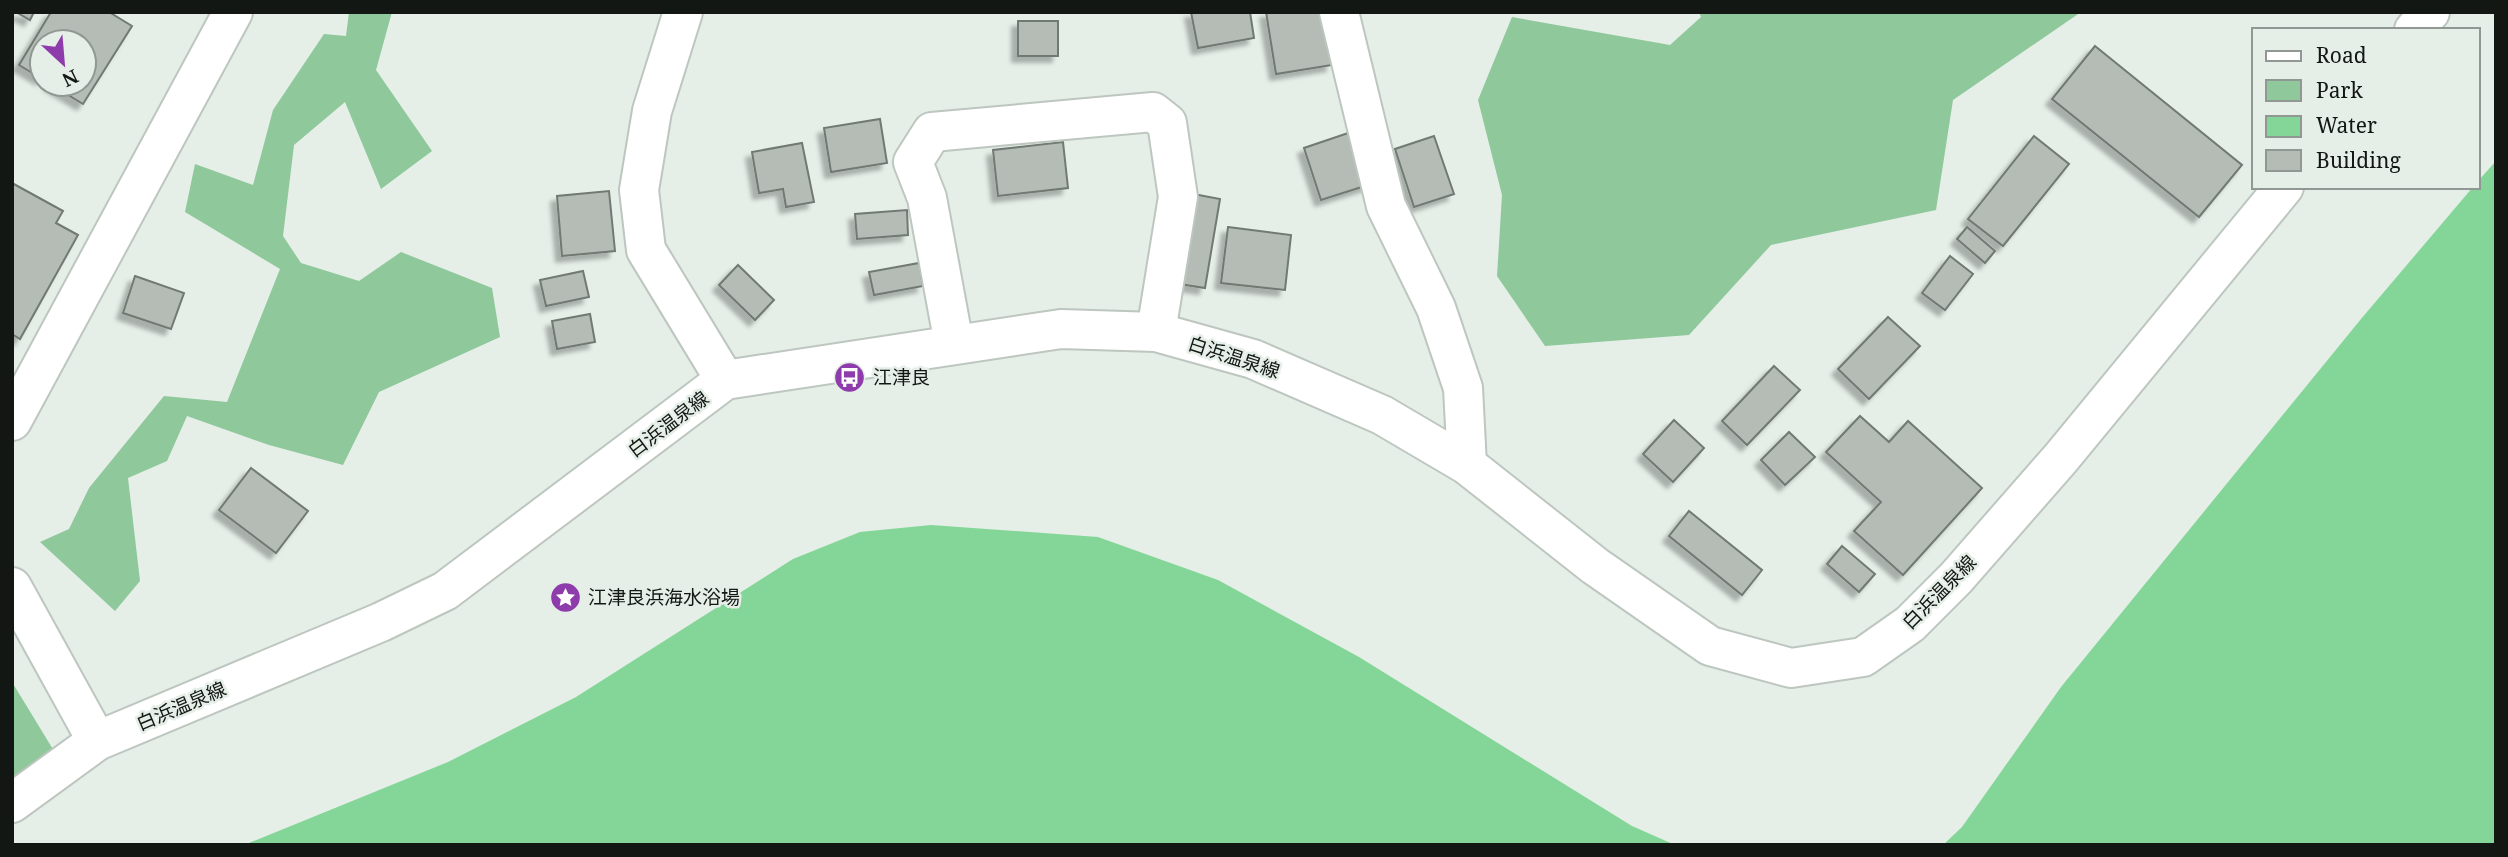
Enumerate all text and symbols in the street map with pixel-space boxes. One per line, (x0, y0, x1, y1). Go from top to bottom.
north arrow (28, 28, 98, 98)
legend (2252, 28, 2480, 189)
text: Road (2316, 41, 2367, 69)
text: N (58, 63, 83, 93)
text: Park (2316, 76, 2363, 104)
text: Water (2316, 111, 2377, 139)
text: Building (2316, 146, 2401, 174)
street label: 白浜温泉線 (1185, 330, 1283, 384)
bus stop icon: 江津良 (833, 360, 867, 394)
place label: 江津良 (873, 364, 930, 390)
street label: 白浜温泉線 (622, 385, 714, 463)
street label: 白浜温泉線 (1896, 549, 1982, 635)
place icon: 江津良浜海水浴場 (548, 580, 582, 614)
place label: 江津良浜海水浴場 (588, 584, 740, 610)
street label: 白浜温泉線 (132, 675, 230, 737)

